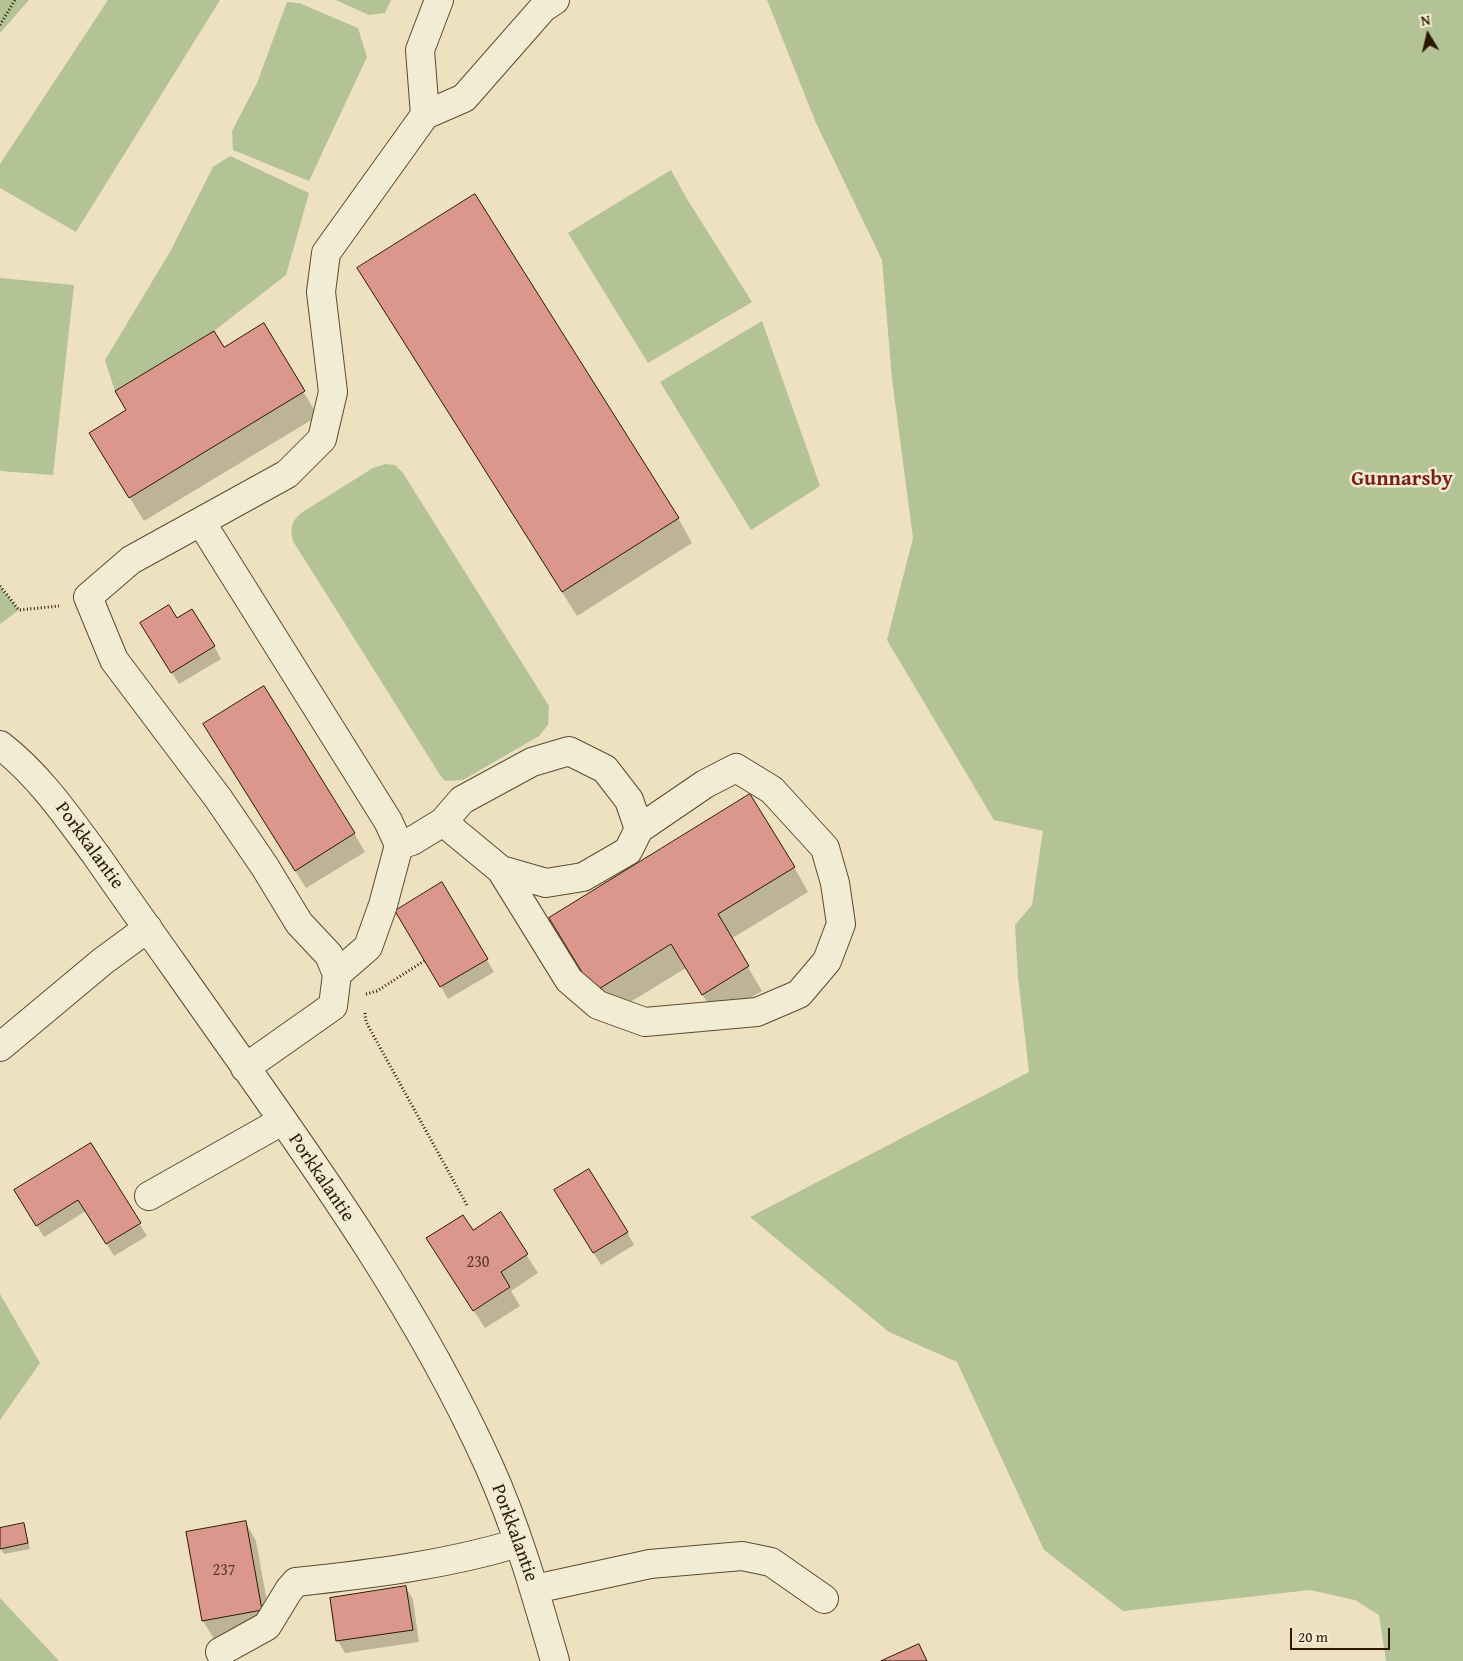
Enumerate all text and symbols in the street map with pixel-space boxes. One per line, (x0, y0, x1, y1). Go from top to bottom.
north arrow (1403, 10, 1453, 60)
text: N (1419, 10, 1432, 31)
district label: Gunnarsby (1351, 467, 1453, 493)
street label: Porkkalantie (50, 798, 128, 894)
street label: Porkkalantie (283, 1129, 359, 1227)
house number: 230 (466, 1253, 490, 1273)
street label: Porkkalantie (486, 1481, 542, 1585)
house number: 237 (212, 1561, 236, 1581)
scale bar (1293, 1618, 1393, 1650)
text: 20 m (1298, 1626, 1328, 1647)

